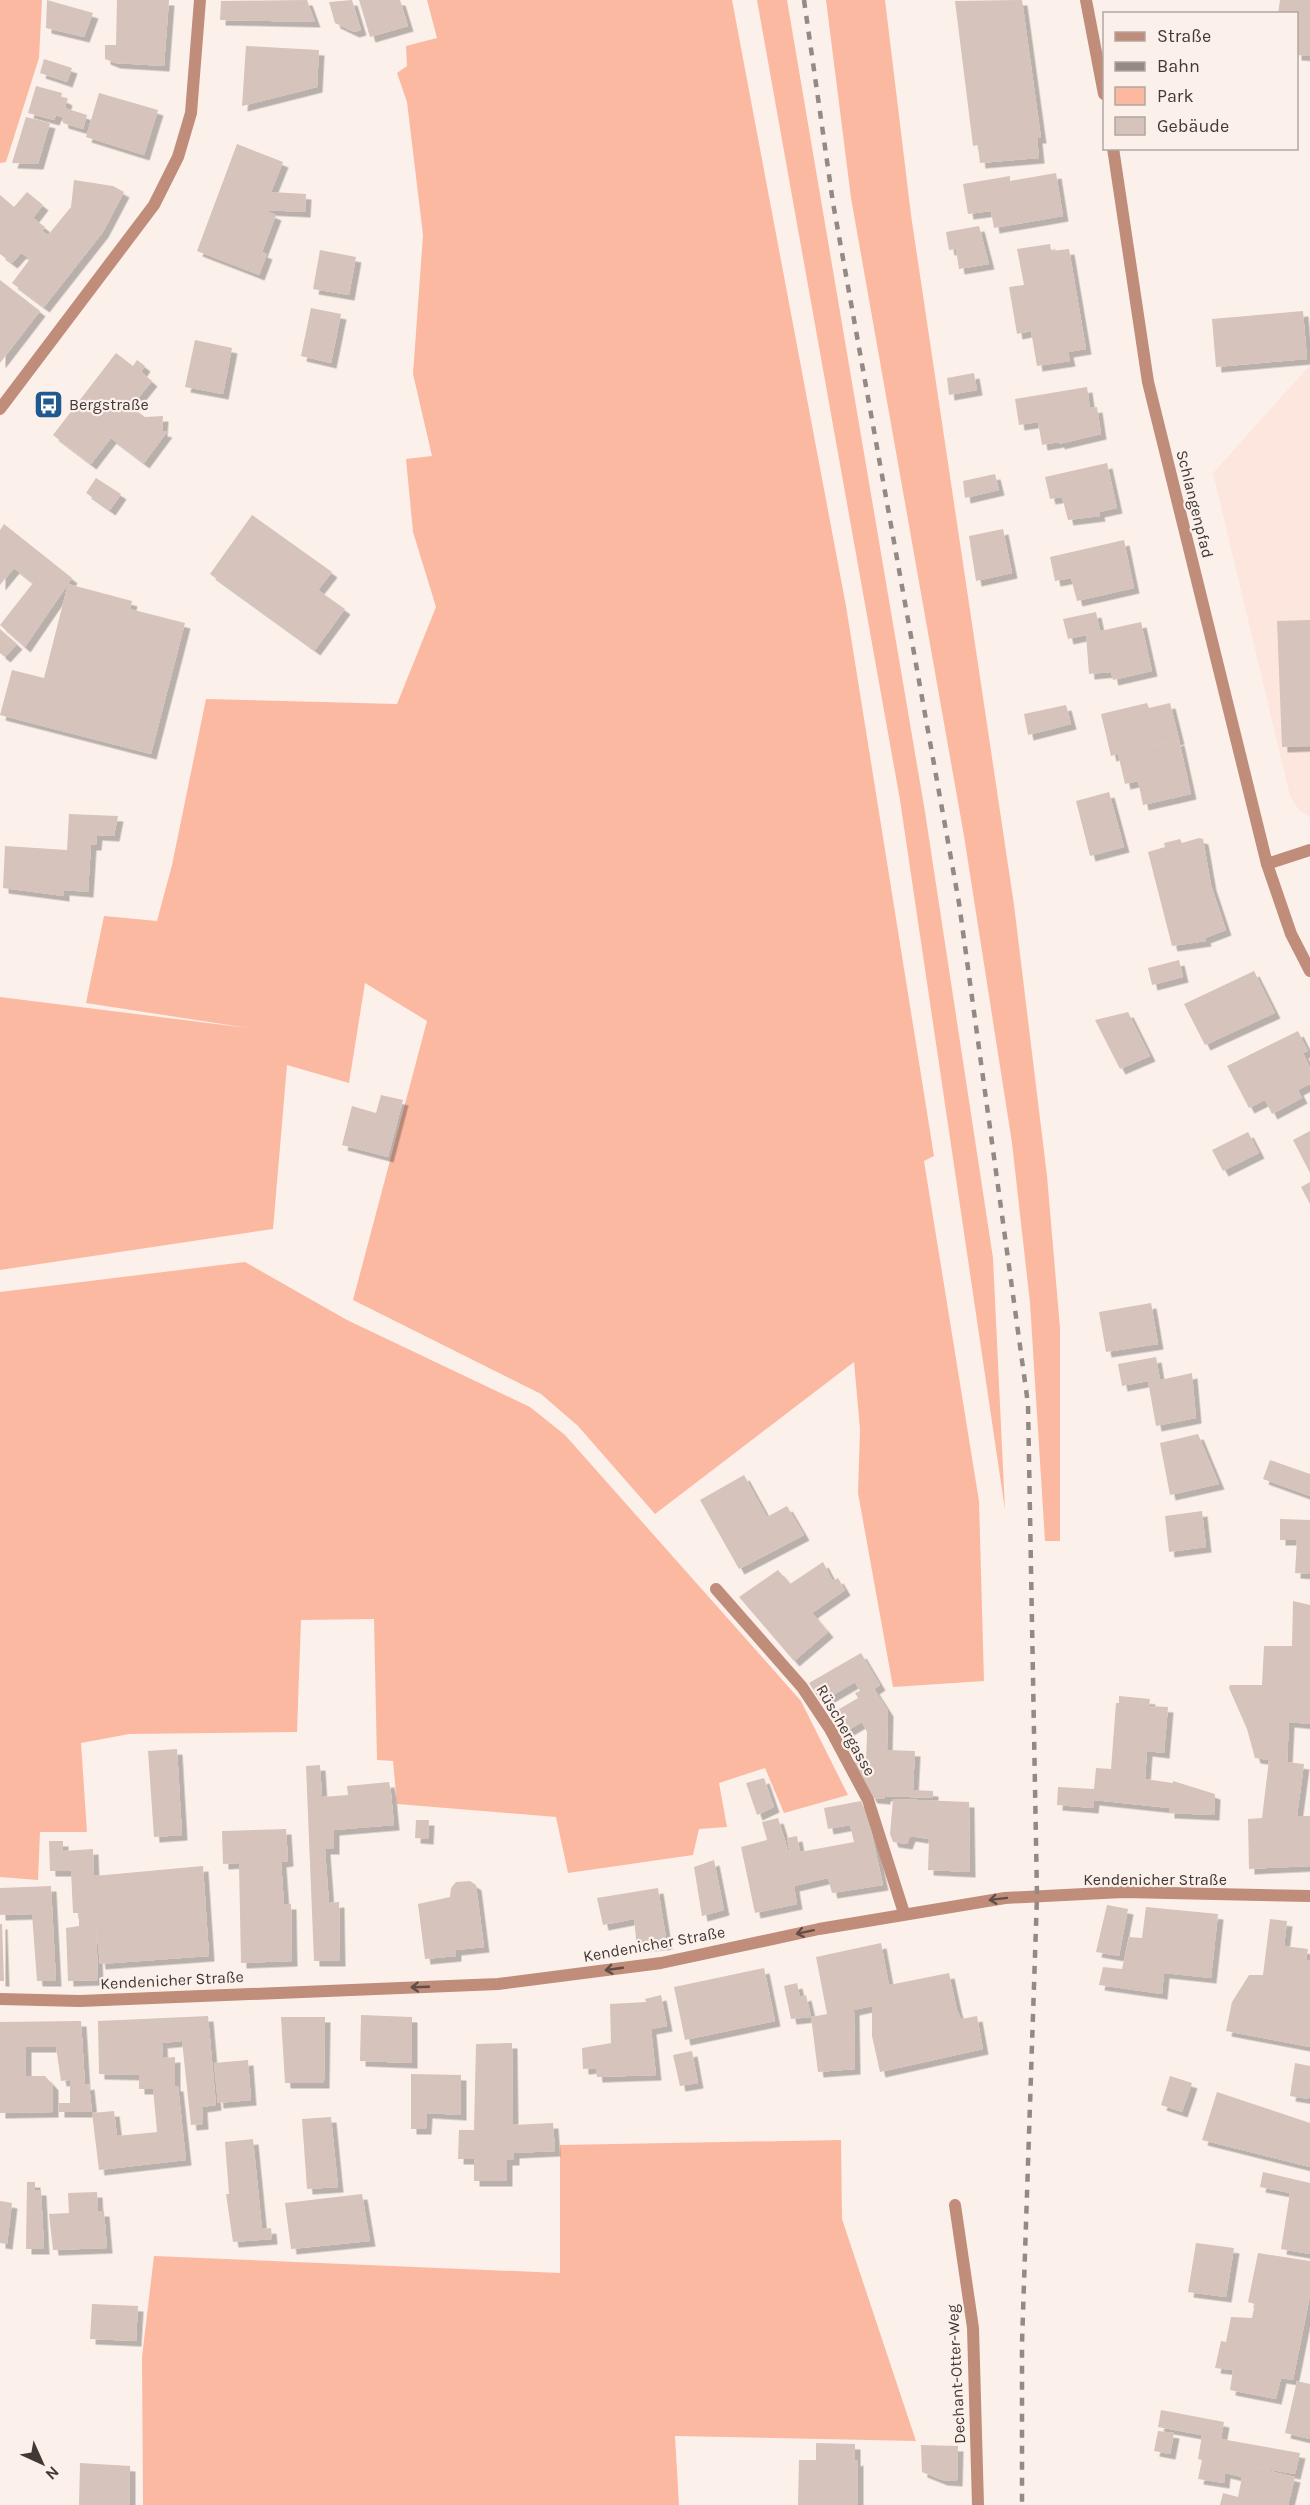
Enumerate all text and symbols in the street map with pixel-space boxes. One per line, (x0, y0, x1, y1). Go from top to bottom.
legend (1103, 12, 1298, 150)
text: Straße (1157, 25, 1211, 47)
text: Bahn (1157, 55, 1200, 77)
text: Park (1157, 85, 1194, 107)
text: Gebäude (1157, 115, 1229, 137)
bus stop icon: Bergstraße (32, 388, 64, 420)
place label: Bergstraße (69, 395, 149, 414)
street label: Schlangenpfad (1172, 448, 1218, 560)
street label: Rüschergasse (812, 1681, 880, 1779)
street label: Kendenicher Straße (1083, 1870, 1227, 1889)
one-way arrow (988, 1894, 1008, 1905)
street label: Kendenicher Straße (582, 1922, 726, 1966)
one-way arrow (796, 1926, 815, 1938)
one-way arrow (605, 1964, 625, 1975)
street label: Kendenicher Straße (100, 1967, 244, 1993)
one-way arrow (411, 1981, 431, 1993)
street label: Dechant-Otter-Weg (943, 2304, 969, 2444)
north arrow (12, 2433, 72, 2493)
text: N (41, 2462, 63, 2484)

